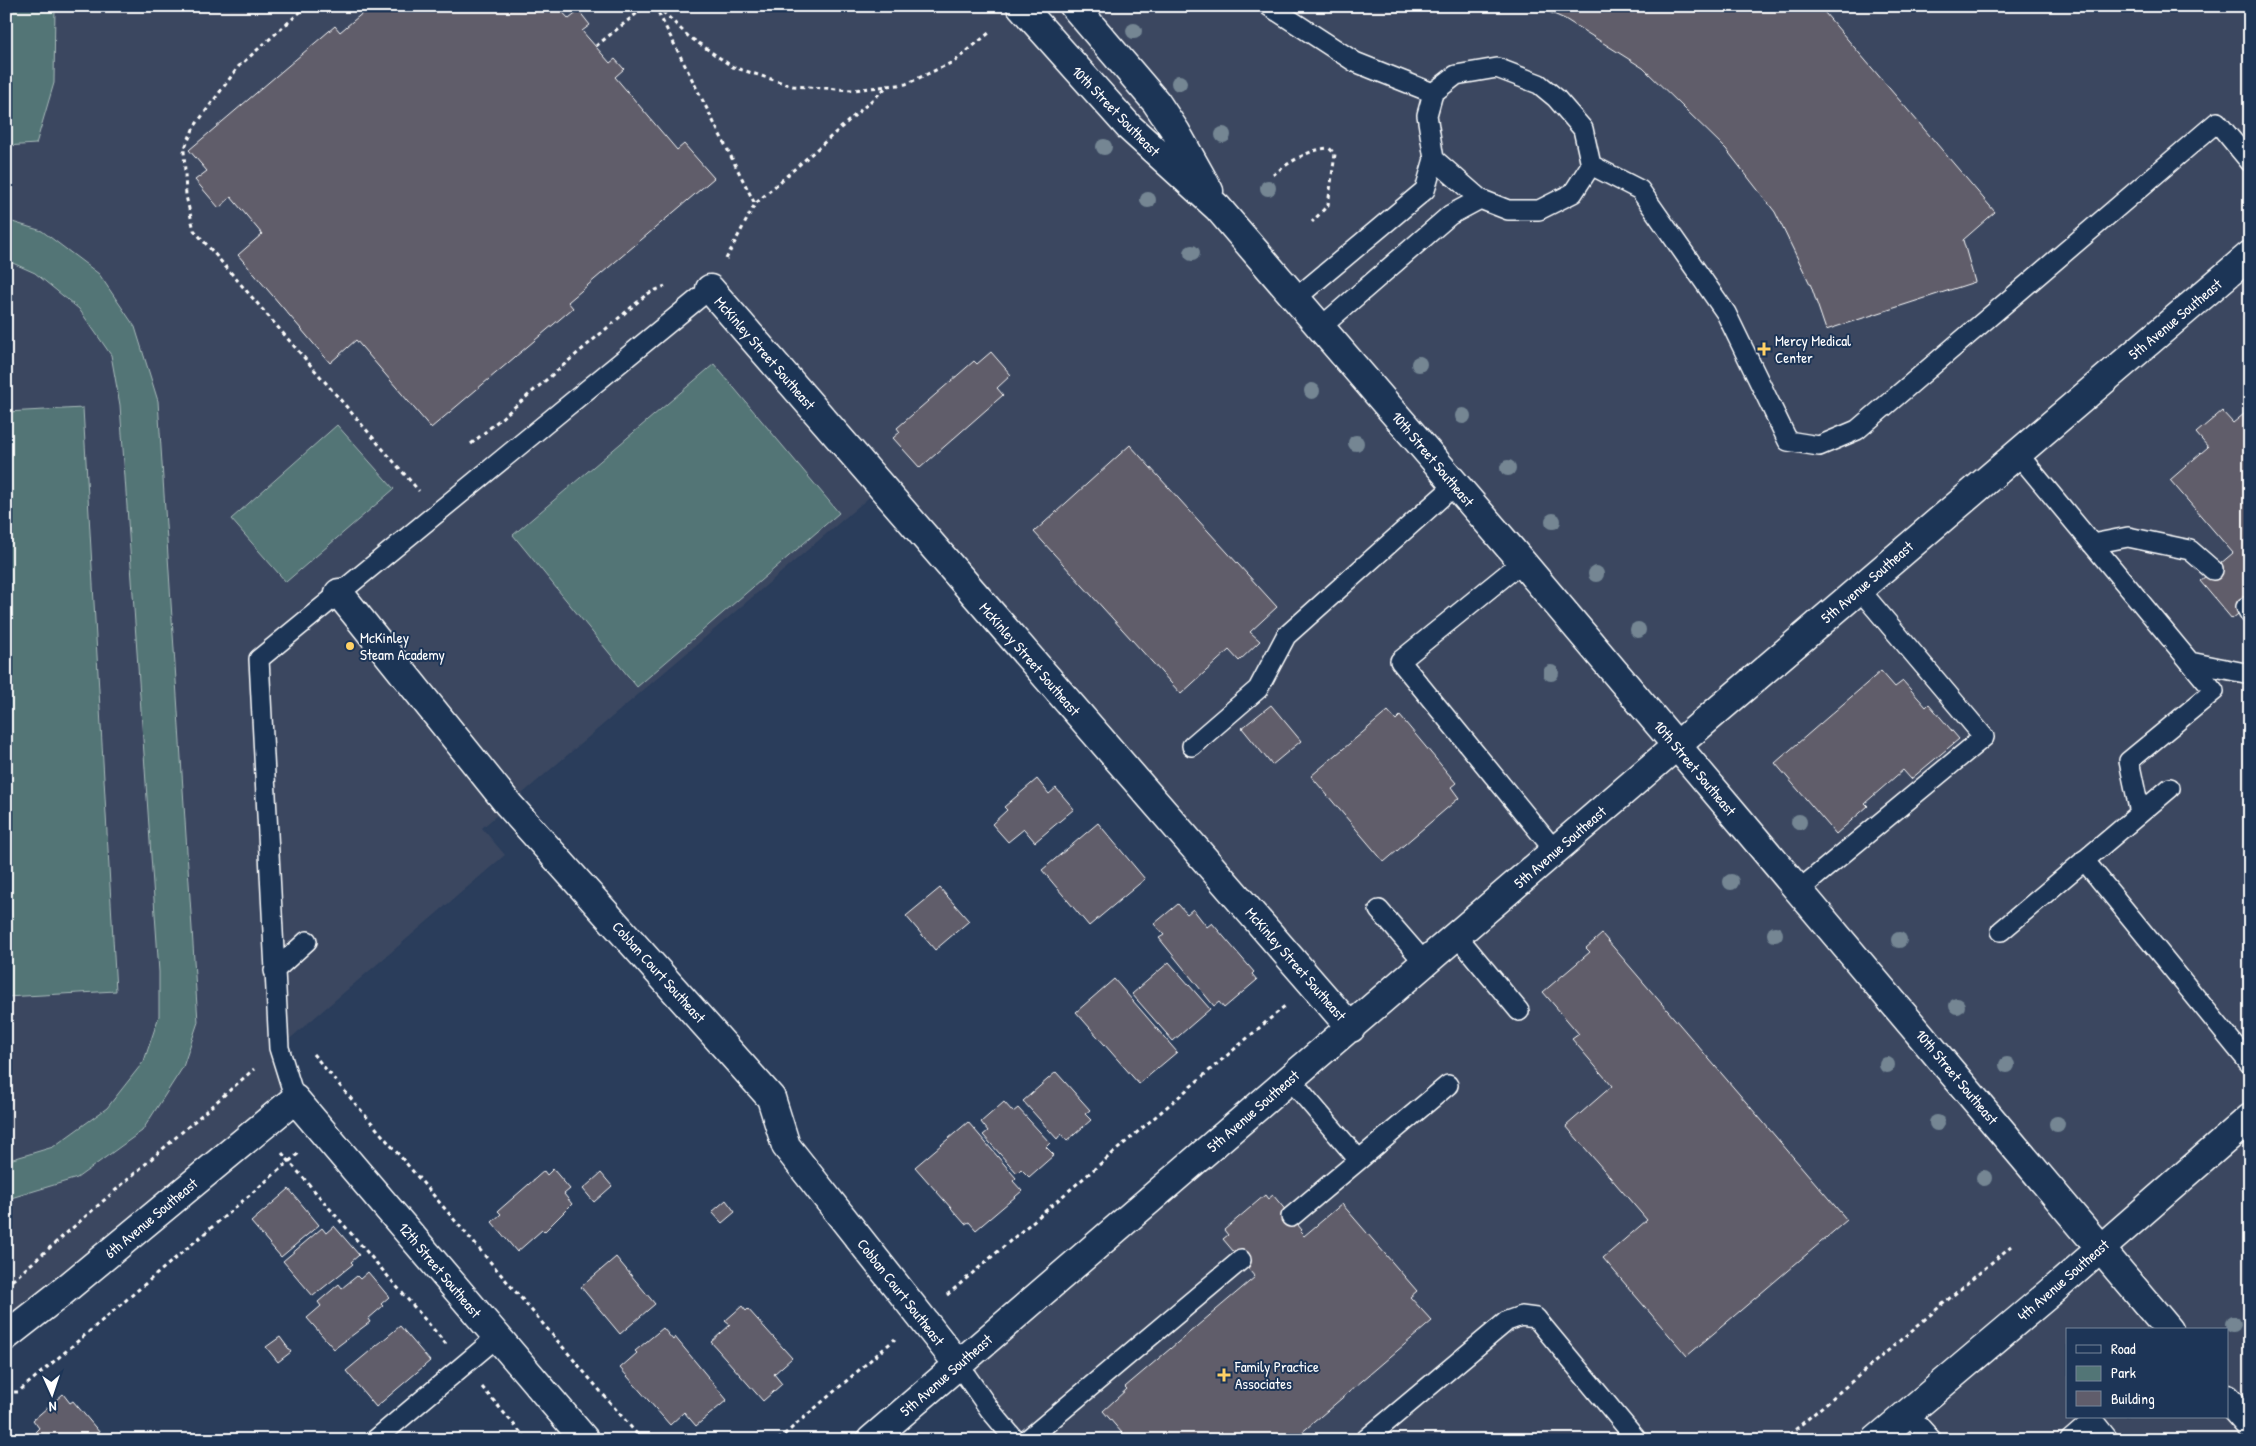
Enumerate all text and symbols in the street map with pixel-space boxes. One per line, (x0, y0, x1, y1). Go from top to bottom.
street label: 10th Street Southeast (1067, 61, 1165, 162)
street label: 5th Avenue Southeast (2124, 273, 2227, 364)
street label: McKinley Street Southeast (710, 292, 821, 415)
place label: Mercy Medical Center (1775, 330, 1851, 368)
marker: Mercy Medical Center (1757, 342, 1771, 356)
street label: 10th Street Southeast (1387, 407, 1480, 512)
street label: 5th Avenue Southeast (1816, 535, 1918, 628)
street label: McKinley Street Southeast (975, 598, 1086, 721)
place label: McKinley Steam Academy (360, 627, 445, 665)
marker: McKinley Steam Academy (344, 640, 356, 652)
street label: 10th Street Southeast (1649, 716, 1742, 821)
street label: 5th Avenue Southeast (1509, 800, 1611, 893)
street label: McKinley Street Southeast (1241, 903, 1352, 1026)
street label: Cobban Court Southeast (608, 916, 711, 1028)
street label: 10th Street Southeast (1911, 1025, 2004, 1130)
street label: 5th Avenue Southeast (1202, 1064, 1304, 1157)
street label: 6th Avenue Southeast (100, 1172, 203, 1263)
street label: 12th Street Southeast (394, 1218, 487, 1323)
street label: Cobban Court Southeast (853, 1234, 950, 1351)
street label: 4th Avenue Southeast (2013, 1234, 2114, 1326)
street label: 5th Avenue Southeast (895, 1328, 997, 1421)
legend (2066, 1328, 2228, 1418)
text: Road (2111, 1338, 2136, 1359)
place label: Family Practice Associates (1234, 1356, 1319, 1394)
text: Park (2111, 1362, 2136, 1383)
north arrow (28, 1368, 78, 1418)
marker: Family Practice Associates (1217, 1368, 1231, 1382)
text: Building (2111, 1388, 2155, 1409)
text: N (48, 1398, 57, 1417)

